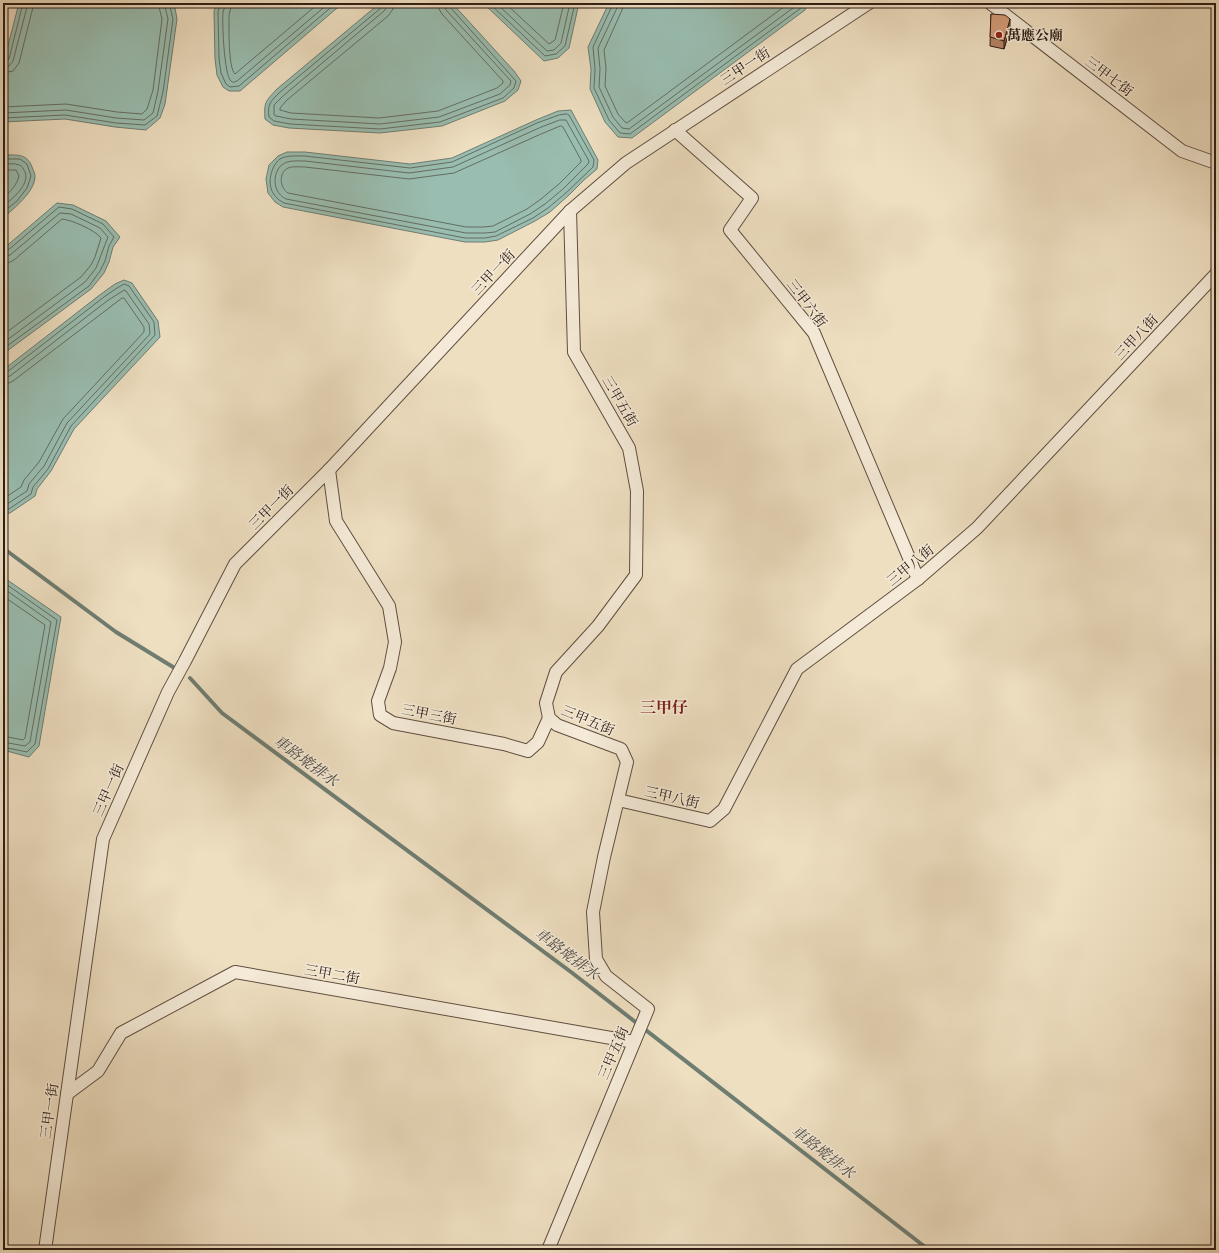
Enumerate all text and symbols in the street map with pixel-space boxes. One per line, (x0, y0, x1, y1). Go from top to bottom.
place label: 萬應公廟 (1007, 27, 1063, 44)
marker: 萬應公廟 (994, 30, 1004, 40)
street label: 三甲一街 (717, 44, 773, 89)
street label: 三甲七街 (1081, 53, 1136, 100)
street label: 三甲一街 (468, 246, 519, 299)
street label: 三甲六街 (783, 276, 830, 331)
street label: 三甲八街 (1111, 311, 1162, 364)
street label: 三甲五街 (598, 373, 641, 430)
street label: 三甲一街 (246, 482, 297, 533)
street label: 三甲八街 (883, 541, 937, 590)
district label: 三甲仔 (640, 698, 688, 718)
street label: 三甲三街 (400, 701, 458, 728)
street label: 三甲五街 (559, 702, 617, 739)
water label: 車路墘排水 (270, 732, 343, 792)
street label: 三甲一街 (89, 761, 128, 819)
street label: 三甲八街 (643, 783, 701, 812)
water label: 車路墘排水 (531, 924, 604, 986)
street label: 三甲二街 (303, 961, 361, 988)
street label: 三甲五街 (595, 1024, 632, 1082)
street label: 三甲一街 (37, 1082, 62, 1140)
water label: 車路墘排水 (787, 1122, 860, 1184)

